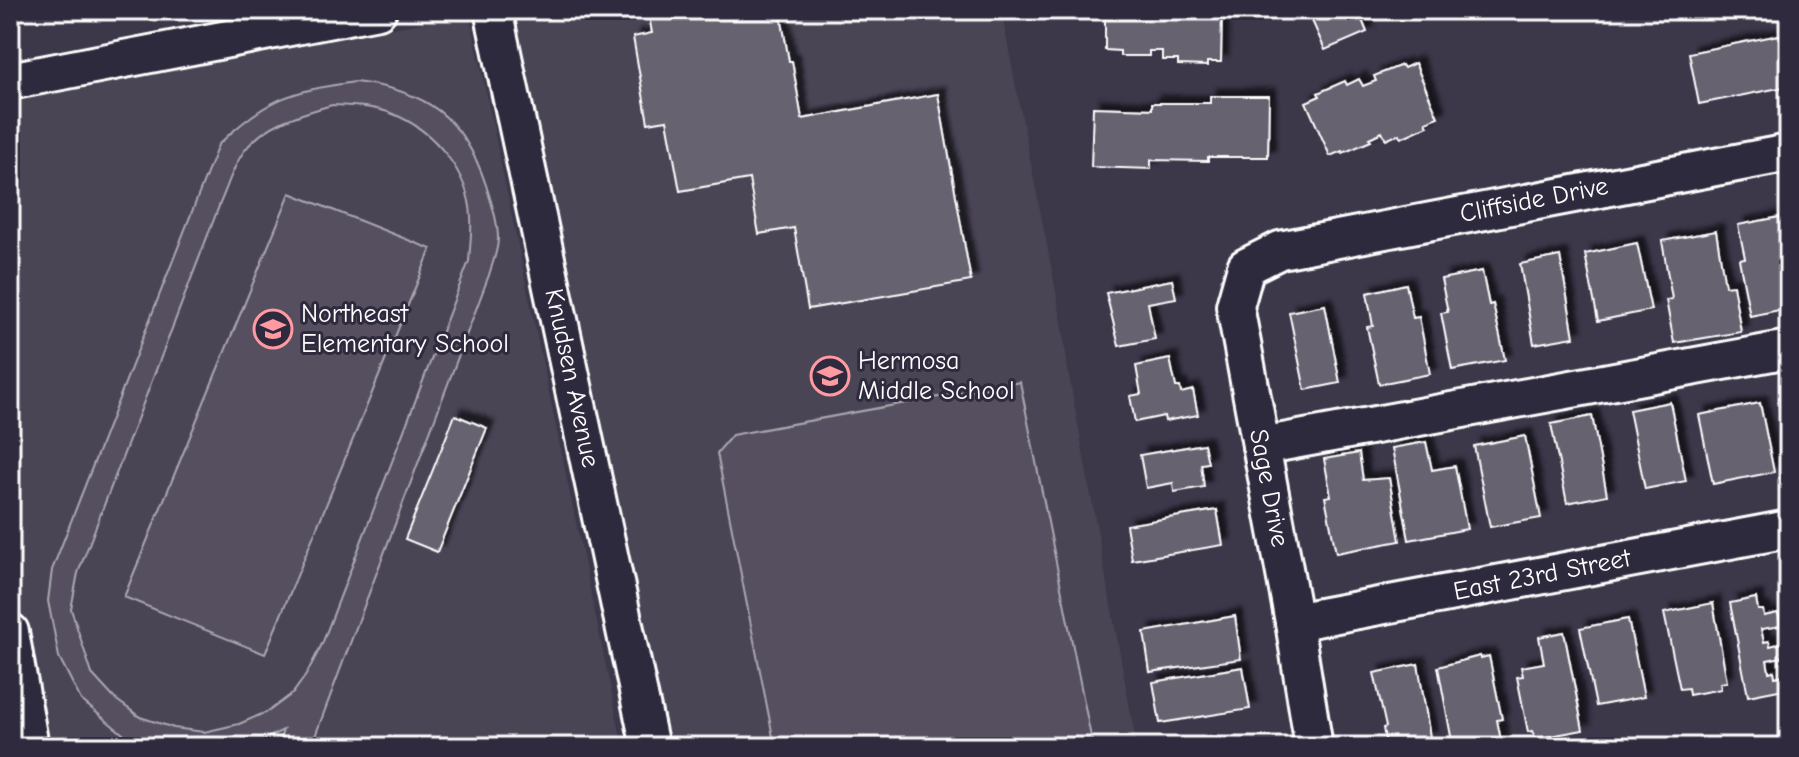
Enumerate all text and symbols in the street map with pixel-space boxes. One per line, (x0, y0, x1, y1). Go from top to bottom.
street label: Cliffside Drive (1457, 171, 1611, 229)
street label: Knudsen Avenue (538, 286, 606, 470)
place label: Northeast Elementary School (301, 299, 509, 359)
school or university icon: Northeast Elementary School (252, 308, 294, 350)
place label: Hermosa Middle School (858, 346, 1015, 406)
school or university icon: Hermosa Middle School (809, 355, 851, 397)
street label: Sage Drive (1243, 427, 1295, 549)
street label: East 23rd Street (1451, 543, 1635, 607)

